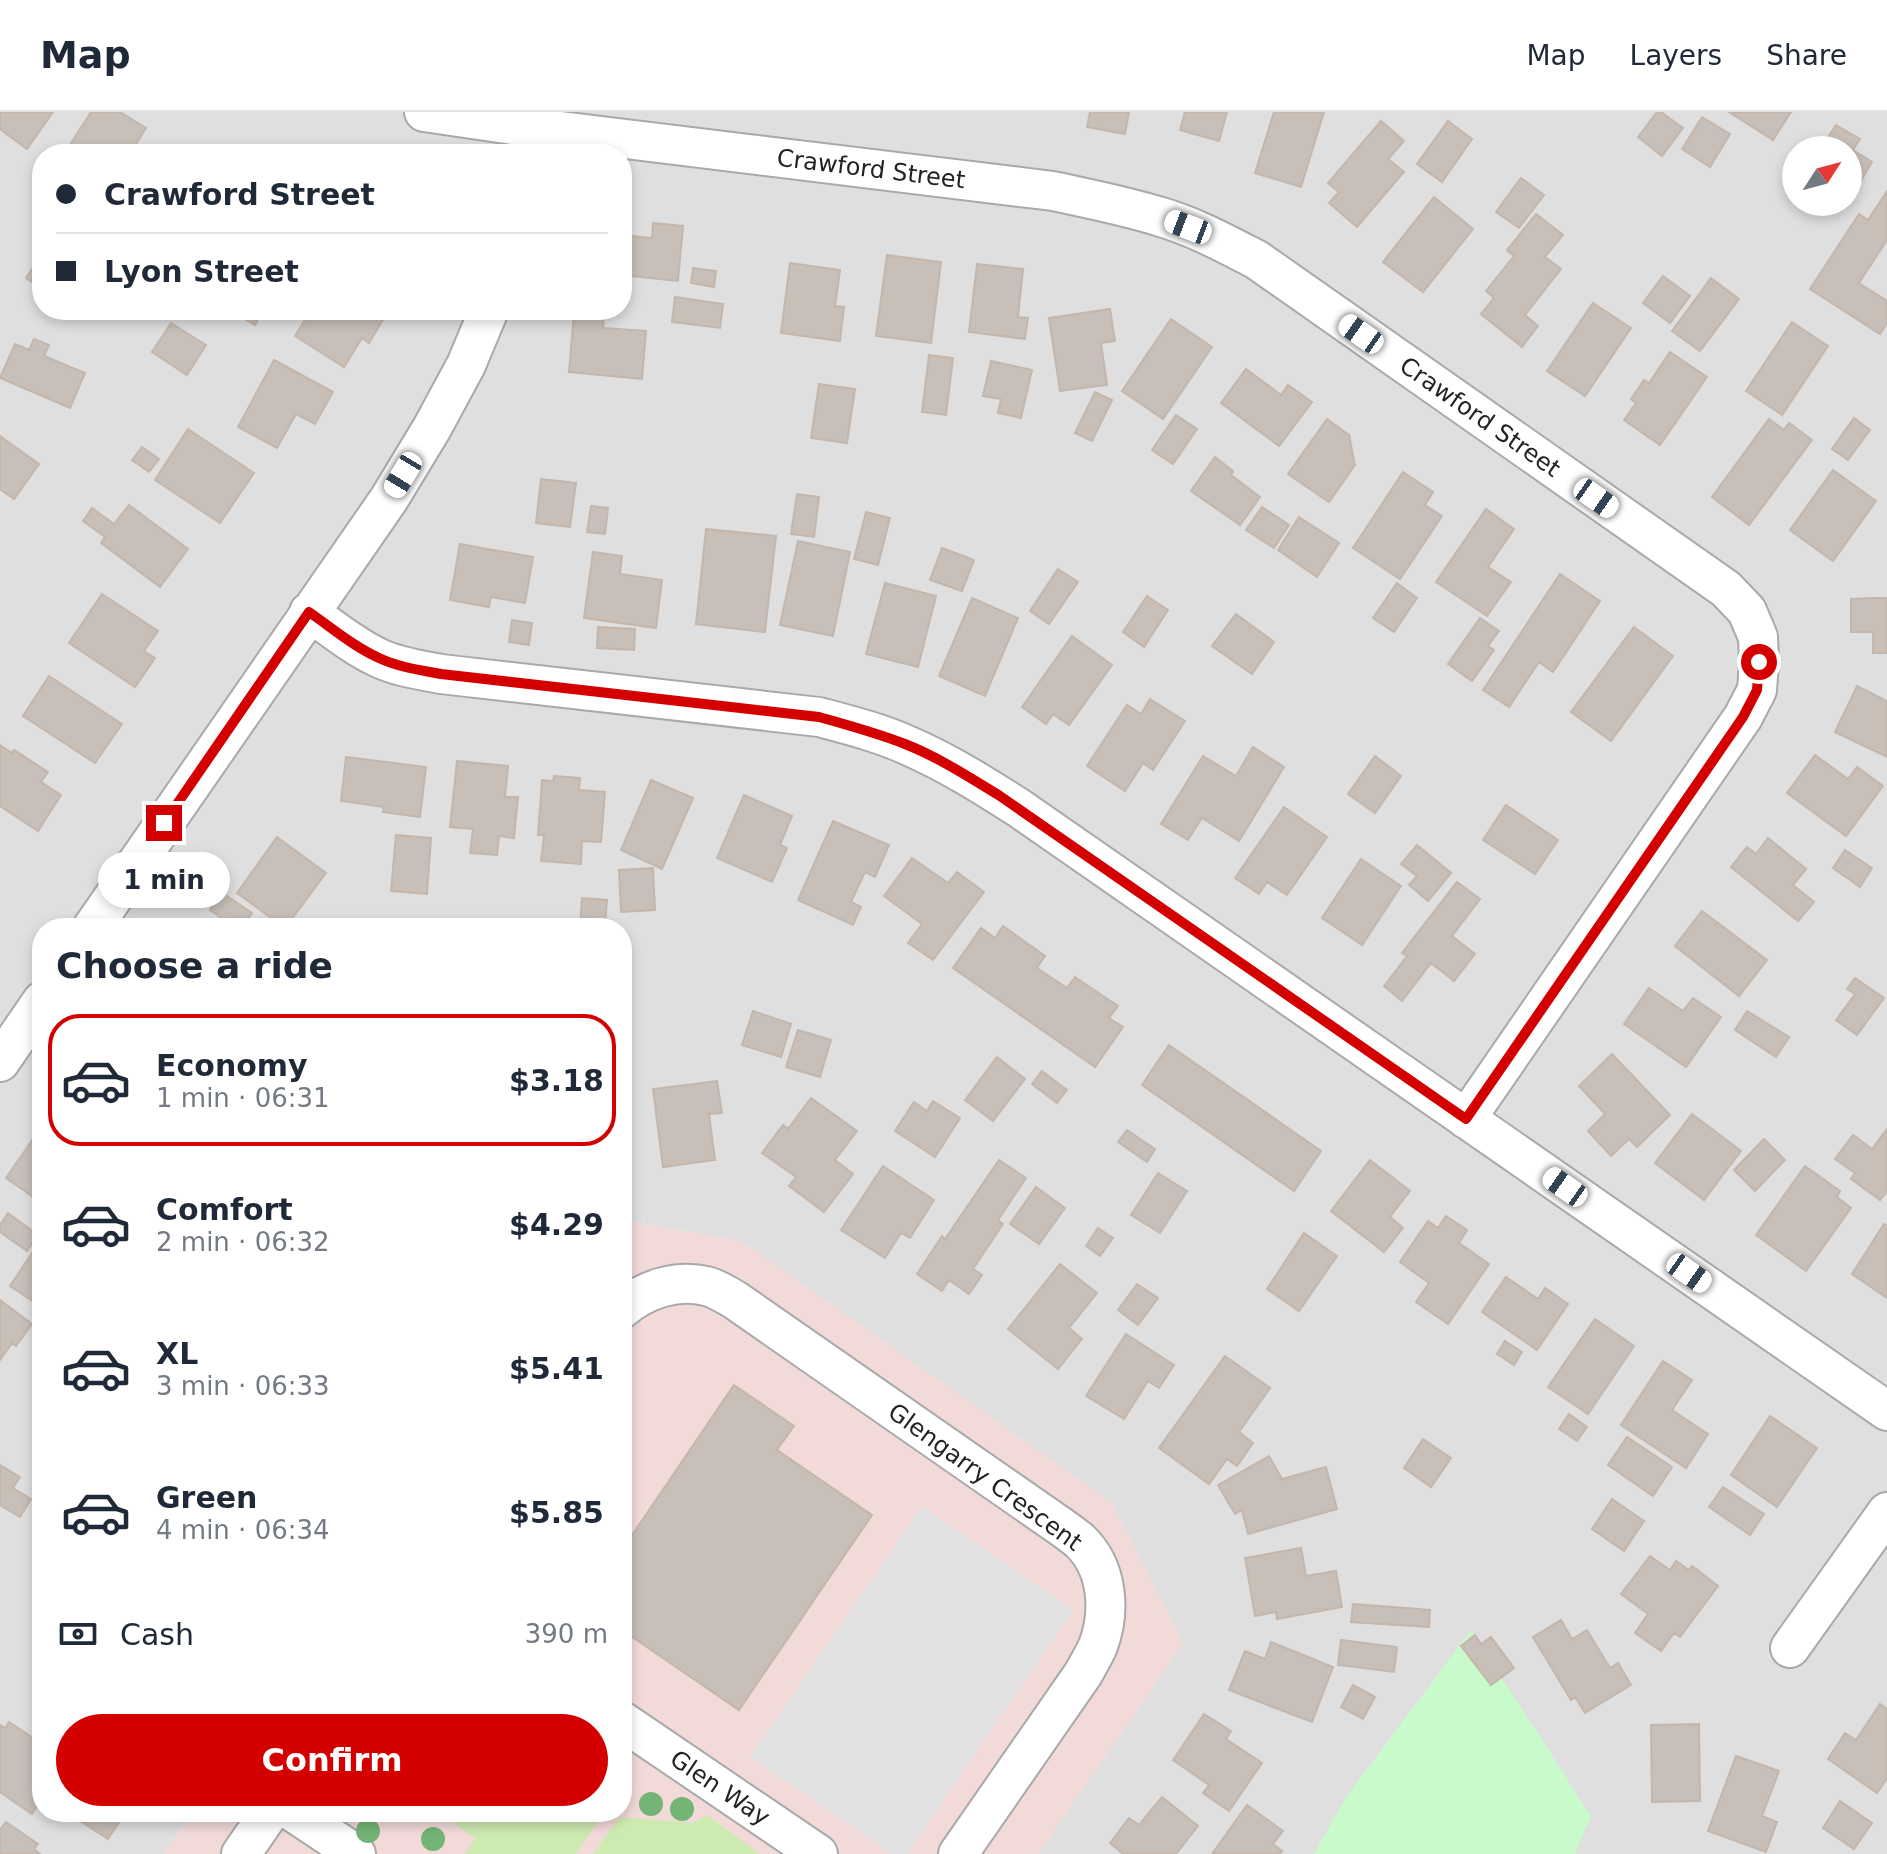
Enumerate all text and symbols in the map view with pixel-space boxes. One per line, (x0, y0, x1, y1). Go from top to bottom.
text: Map (40, 33, 131, 77)
text: Map (1526, 39, 1586, 72)
text: Layers (1630, 39, 1722, 72)
text: Share (1766, 39, 1847, 72)
north arrow (1782, 136, 1862, 216)
map controls (1782, 136, 1862, 216)
street label: Crawford Street (775, 144, 967, 194)
text: Crawford Street (104, 177, 375, 212)
car (1161, 207, 1215, 247)
text: Lyon Street (104, 254, 299, 289)
car (1334, 310, 1388, 358)
street label: Crawford Street (1394, 351, 1566, 483)
car (380, 448, 426, 502)
car (1569, 474, 1623, 522)
route start (1741, 644, 1777, 680)
route end (146, 805, 182, 841)
callout: 1 min (98, 851, 230, 907)
text: 1 min (123, 865, 205, 895)
text: Choose a ride (56, 945, 333, 986)
icon: car (60, 1044, 132, 1116)
text: Economy (156, 1048, 308, 1083)
text: $3.18 (509, 1063, 604, 1098)
text: 1 min · 06:31 (156, 1083, 330, 1113)
car (1538, 1163, 1592, 1211)
icon: car (60, 1188, 132, 1260)
text: Comfort (156, 1192, 293, 1227)
text: $4.29 (509, 1207, 604, 1242)
text: 2 min · 06:32 (156, 1227, 330, 1257)
car (1662, 1249, 1716, 1297)
icon: car (60, 1332, 132, 1404)
text: XL (156, 1336, 198, 1371)
text: $5.41 (509, 1351, 604, 1386)
text: 3 min · 06:33 (156, 1371, 330, 1401)
street label: Glengarry Crescent (883, 1397, 1087, 1557)
icon: car (60, 1476, 132, 1548)
text: Green (156, 1480, 257, 1515)
text: $5.85 (509, 1495, 604, 1530)
text: 4 min · 06:34 (156, 1515, 330, 1545)
icon: cash (56, 1612, 100, 1656)
text: Cash (120, 1617, 194, 1652)
text: 390 m (525, 1619, 608, 1649)
button: Confirm (56, 1714, 608, 1806)
street label: Glen Way (665, 1745, 775, 1831)

